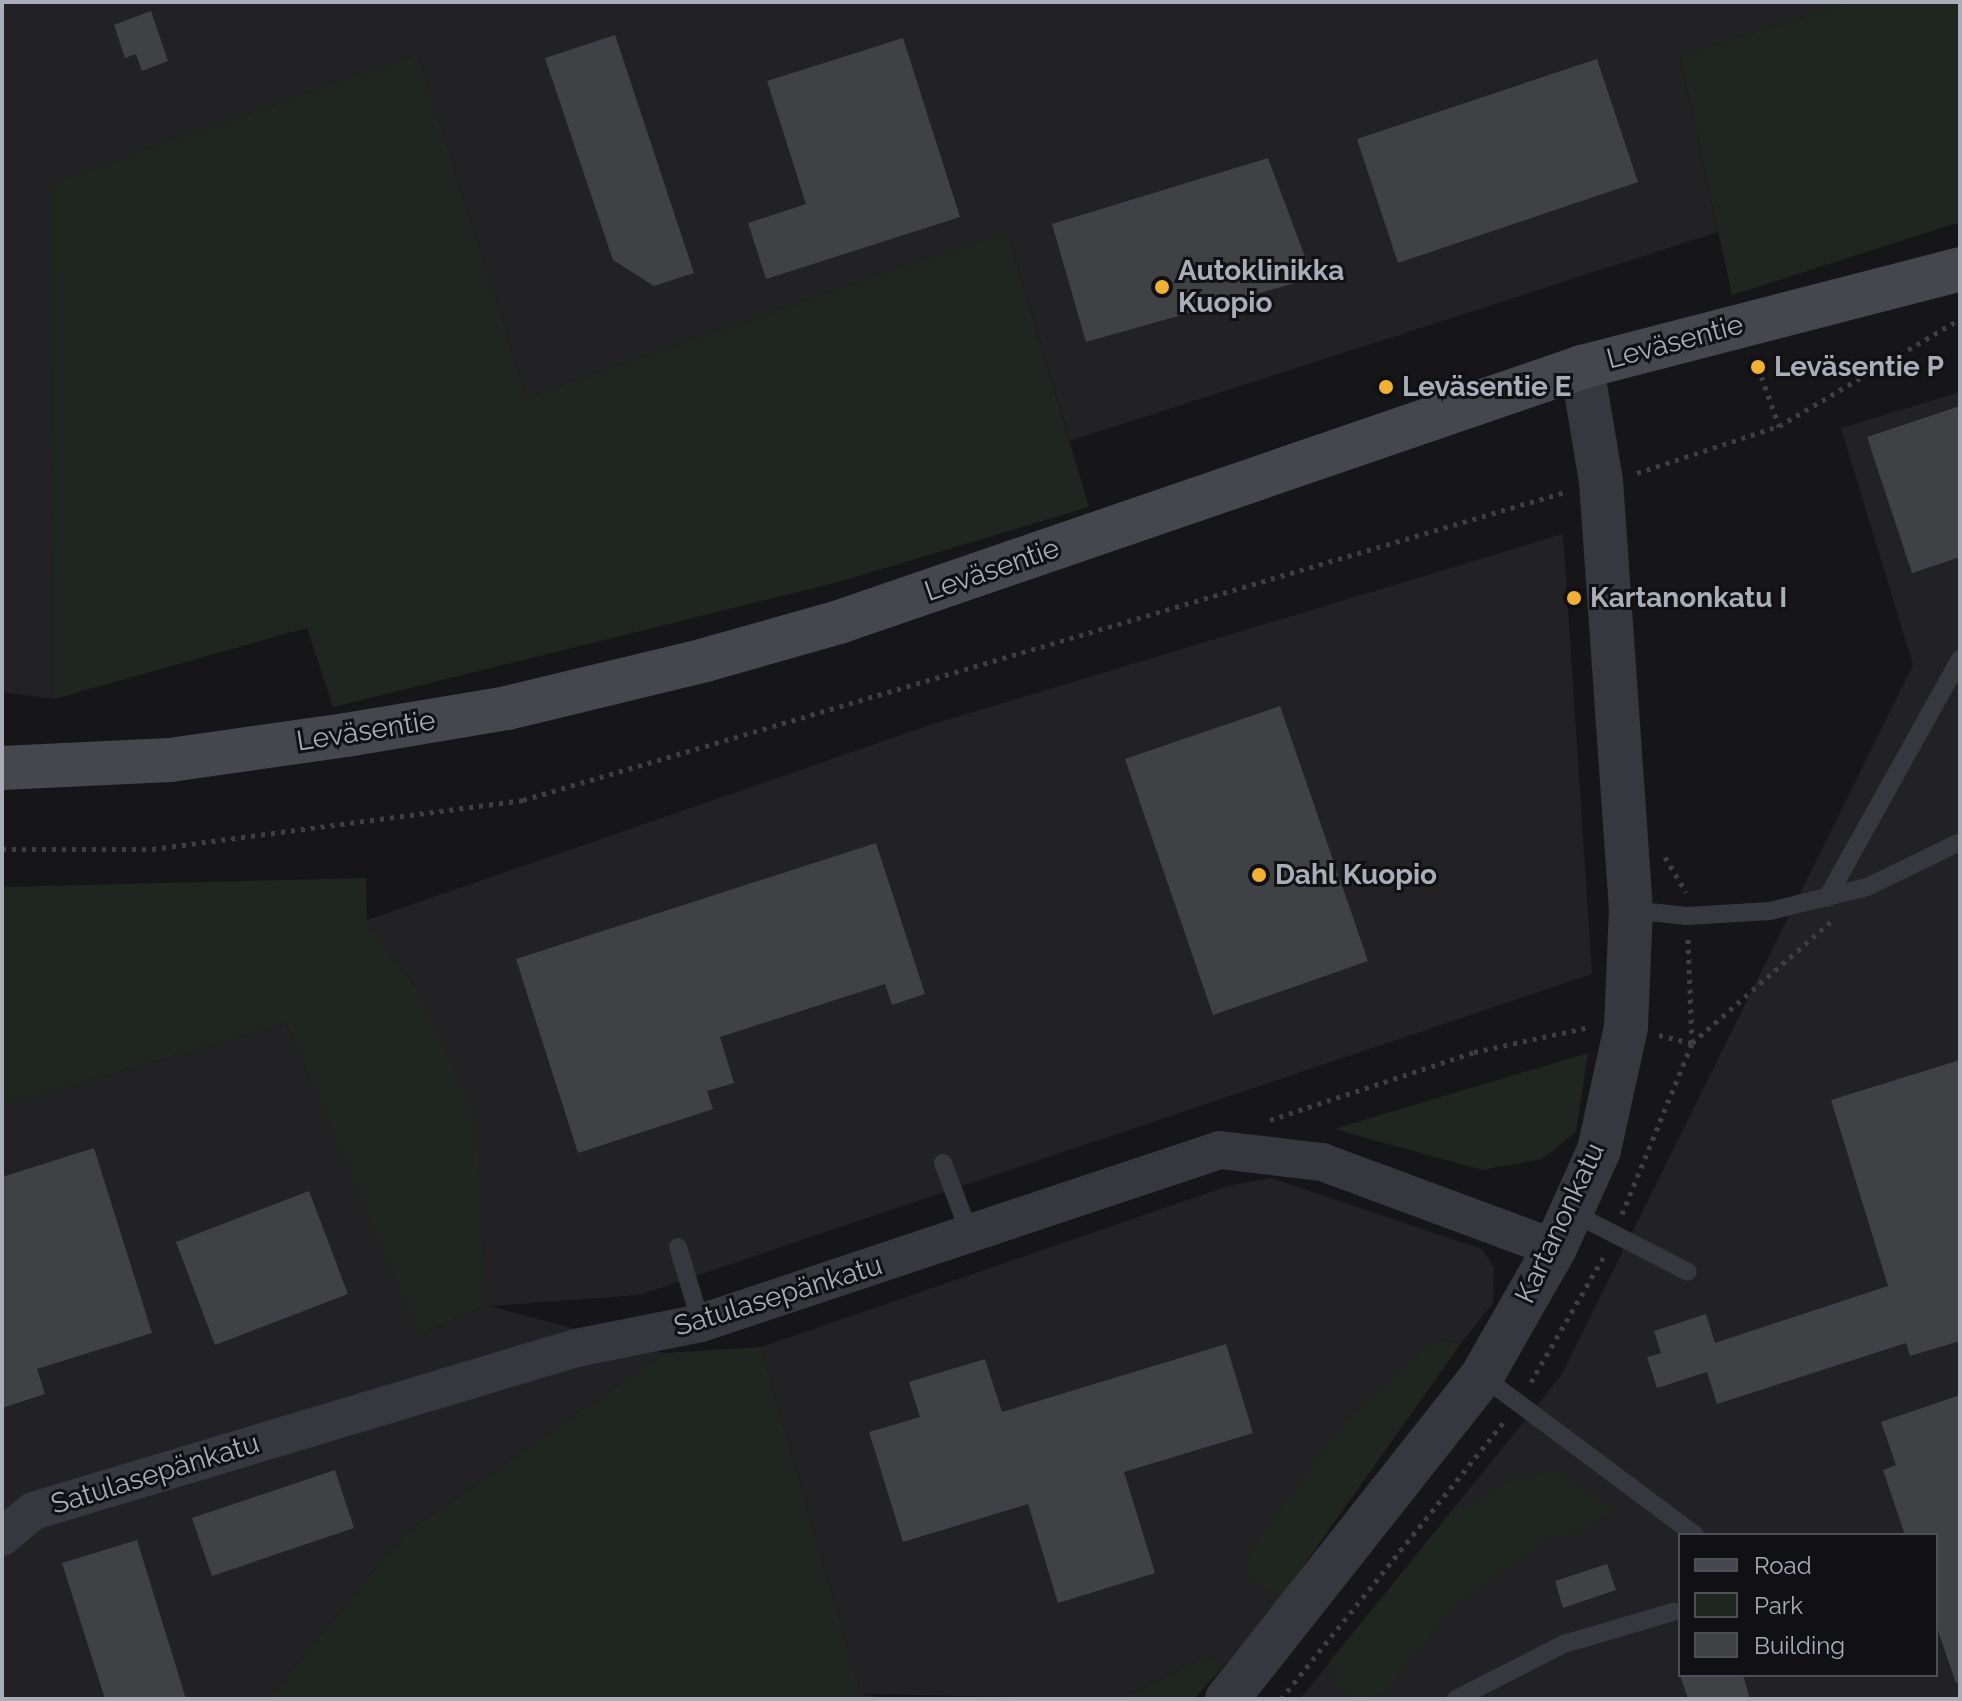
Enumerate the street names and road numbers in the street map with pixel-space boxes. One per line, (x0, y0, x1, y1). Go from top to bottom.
street label: Leväsentie (1603, 308, 1747, 376)
street label: Leväsentie (920, 531, 1064, 609)
street label: Leväsentie (294, 703, 438, 759)
street label: Kartanonkatu (1508, 1138, 1612, 1308)
street label: Satulasepänkatu (670, 1248, 886, 1344)
street label: Satulasepänkatu (47, 1426, 263, 1522)

